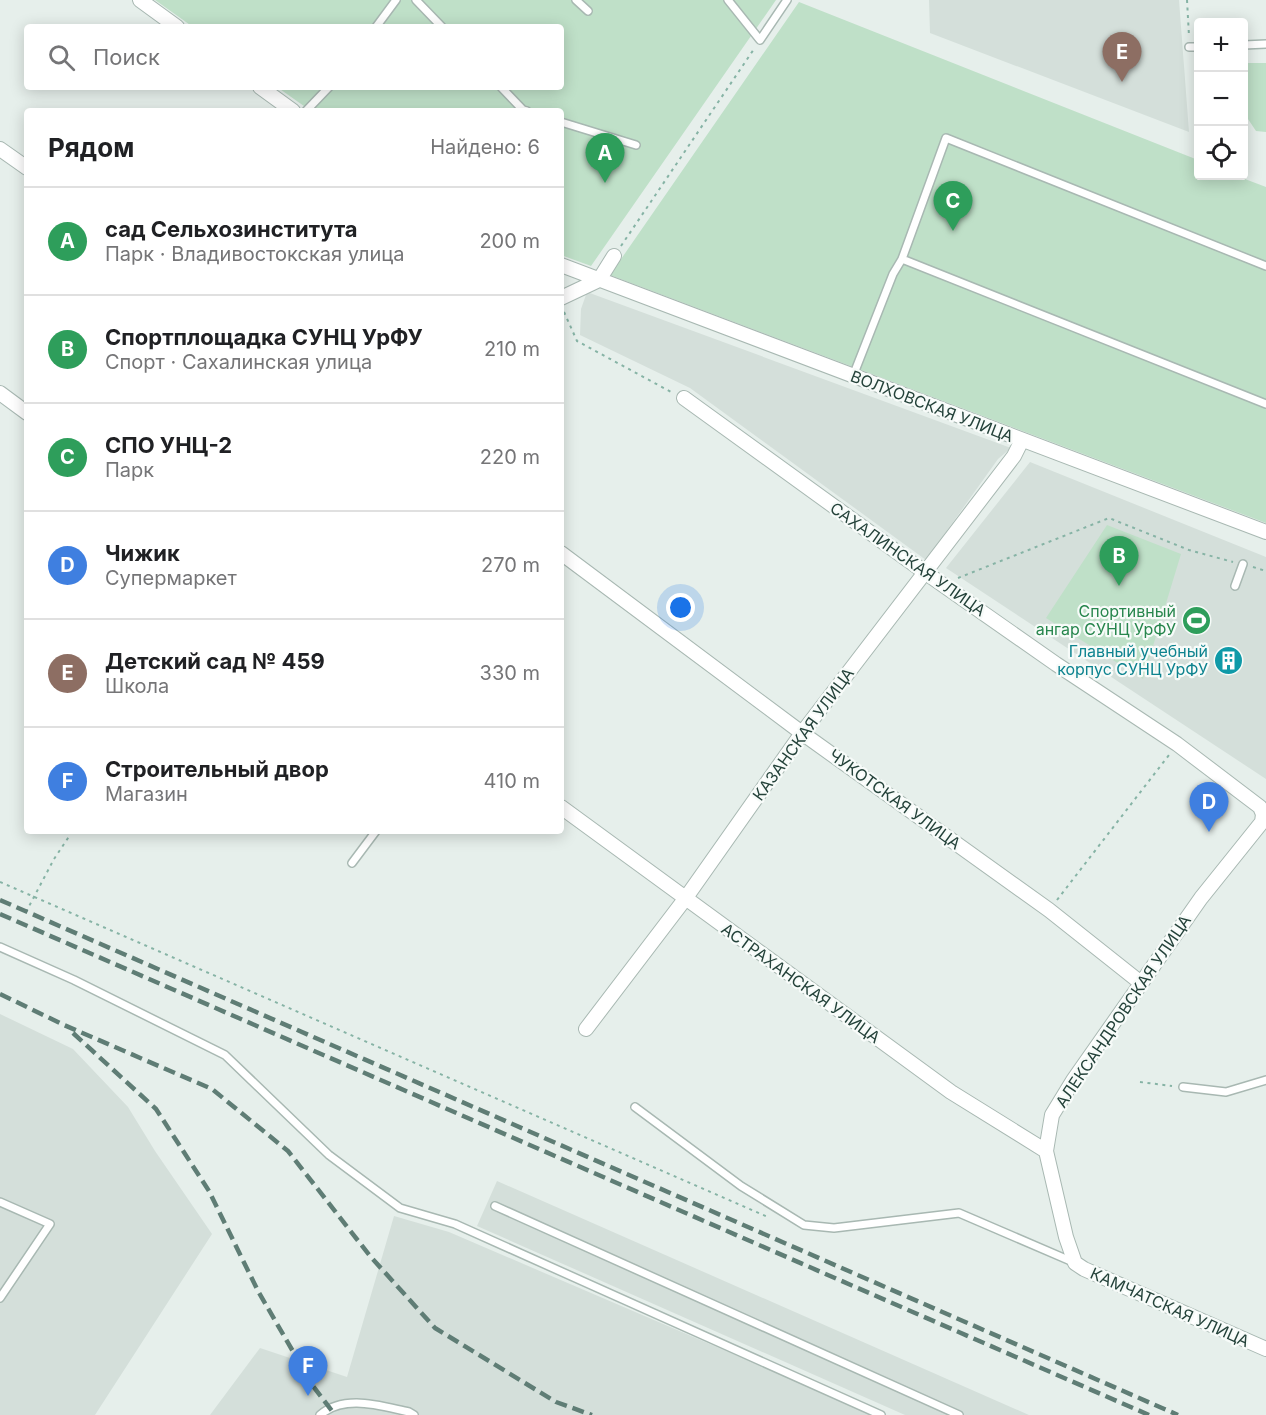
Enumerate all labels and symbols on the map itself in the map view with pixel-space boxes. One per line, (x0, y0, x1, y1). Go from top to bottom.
pin: E (1102, 32, 1142, 82)
pin: A (586, 134, 624, 183)
pin: C (934, 182, 972, 231)
street label: ВОЛХОВСКАЯ УЛИЦА (848, 366, 1016, 446)
street label: САХАЛИНСКАЯ УЛИЦА (826, 498, 990, 620)
pin: B (1100, 536, 1138, 586)
your location (666, 593, 695, 622)
place label: Спортивный ангар СУНЦ УрФУ (1036, 601, 1176, 639)
sports icon: Спортивный ангар СУНЦ УрФУ (1181, 604, 1213, 636)
place label: Главный учебный корпус СУНЦ УрФУ (1057, 641, 1208, 679)
building icon: Главный учебный корпус СУНЦ УрФУ (1213, 644, 1245, 676)
street label: КАЗАНСКАЯ УЛИЦА (748, 664, 858, 804)
street label: ЧУКОТСКАЯ УЛИЦА (825, 744, 965, 854)
pin: D (1190, 782, 1228, 832)
street label: АЛЕКСАНДРОВСКАЯ УЛИЦА (1051, 911, 1195, 1111)
street label: АСТРАХАНСКАЯ УЛИЦА (718, 919, 884, 1047)
street label: КАМЧАТСКАЯ УЛИЦА (1087, 1263, 1253, 1351)
pin: F (288, 1346, 328, 1396)

